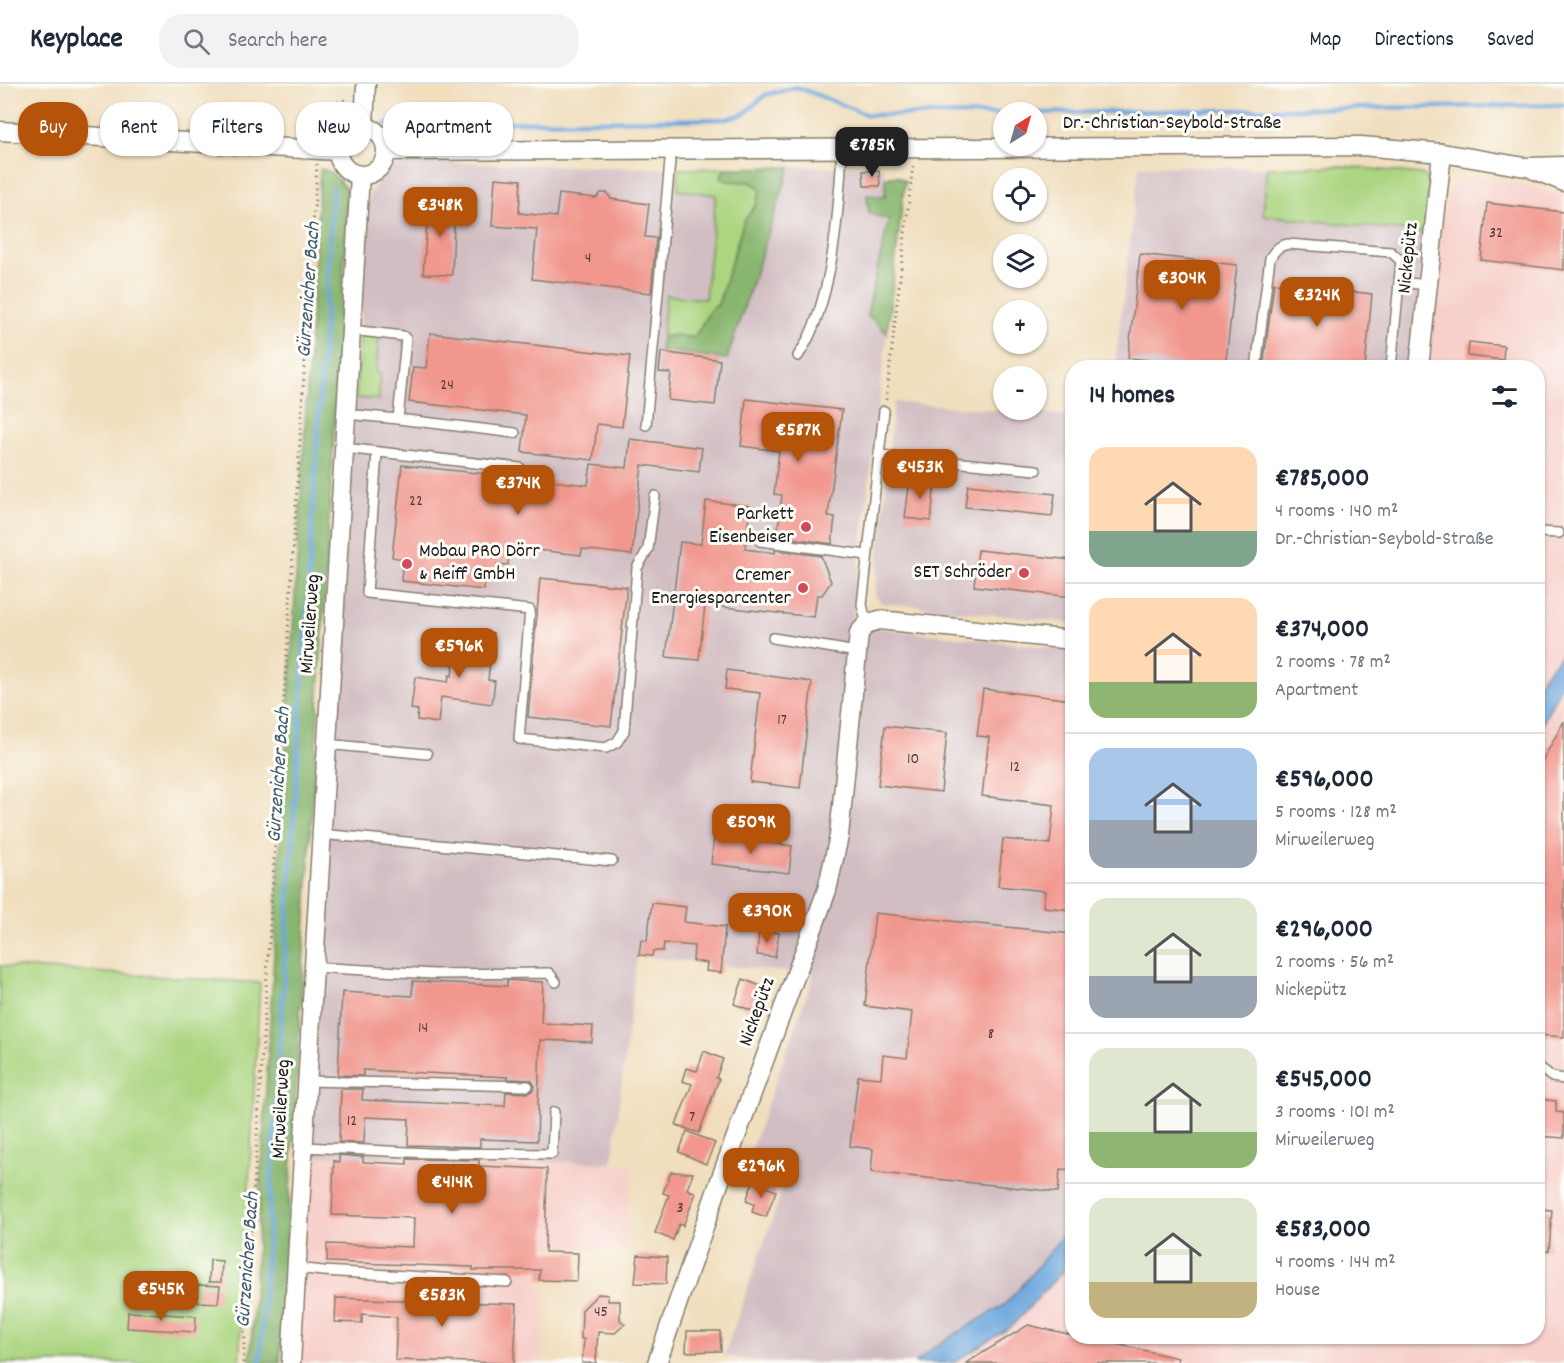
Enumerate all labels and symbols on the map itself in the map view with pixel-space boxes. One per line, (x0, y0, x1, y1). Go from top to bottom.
north arrow (993, 102, 1047, 156)
street label: Dr.-Christian-Seybold-Straße (1063, 110, 1281, 138)
pin: €785K (830, 127, 914, 178)
pin: €348K (398, 187, 482, 238)
water label: Gürzenicher Bach (290, 220, 330, 359)
street label: Nickepütz (1391, 221, 1427, 295)
house number: 32 (1489, 222, 1503, 245)
house number: 4 (585, 247, 591, 270)
pin: €304K (1140, 260, 1224, 311)
pin: €324K (1275, 277, 1359, 328)
house number: 24 (440, 374, 454, 397)
pin: €587K (756, 412, 840, 463)
pin: €453K (878, 449, 962, 500)
pin: €374K (476, 465, 560, 516)
house number: 22 (409, 490, 423, 513)
place label: Parkett Eisenbeiser (709, 501, 795, 552)
marker: Parkett Eisenbeiser (799, 520, 813, 534)
place label: Mobau PRO Dörr & Reiff GmbH (419, 538, 540, 589)
marker: Mobau PRO Dörr & Reiff GmbH (400, 557, 414, 571)
place label: SET Schröder (914, 559, 1013, 587)
place label: Cremer Energiesparcenter (651, 562, 792, 613)
marker: SET Schröder (1017, 566, 1031, 580)
street label: Mirweilerweg (294, 573, 328, 675)
marker: Cremer Energiesparcenter (796, 581, 810, 595)
pin: €596K (417, 628, 501, 679)
water label: Gürzenicher Bach (260, 705, 300, 844)
house number: 17 (777, 709, 787, 732)
house number: 10 (907, 748, 919, 771)
house number: 12 (1010, 756, 1020, 779)
pin: €509K (709, 804, 793, 855)
pin: €390K (725, 893, 809, 944)
street label: Nickepütz (733, 973, 784, 1050)
house number: 14 (418, 1017, 428, 1040)
house number: 8 (988, 1023, 994, 1046)
street label: Mirweilerweg (265, 1059, 299, 1159)
house number: 7 (689, 1106, 695, 1129)
house number: 12 (347, 1110, 357, 1133)
pin: €296K (719, 1148, 803, 1199)
pin: €414K (410, 1164, 494, 1215)
water label: Gürzenicher Bach (229, 1190, 269, 1329)
house number: 3 (676, 1197, 684, 1220)
pin: €545K (119, 1271, 203, 1322)
pin: €583K (400, 1277, 484, 1328)
house number: 45 (594, 1301, 608, 1324)

